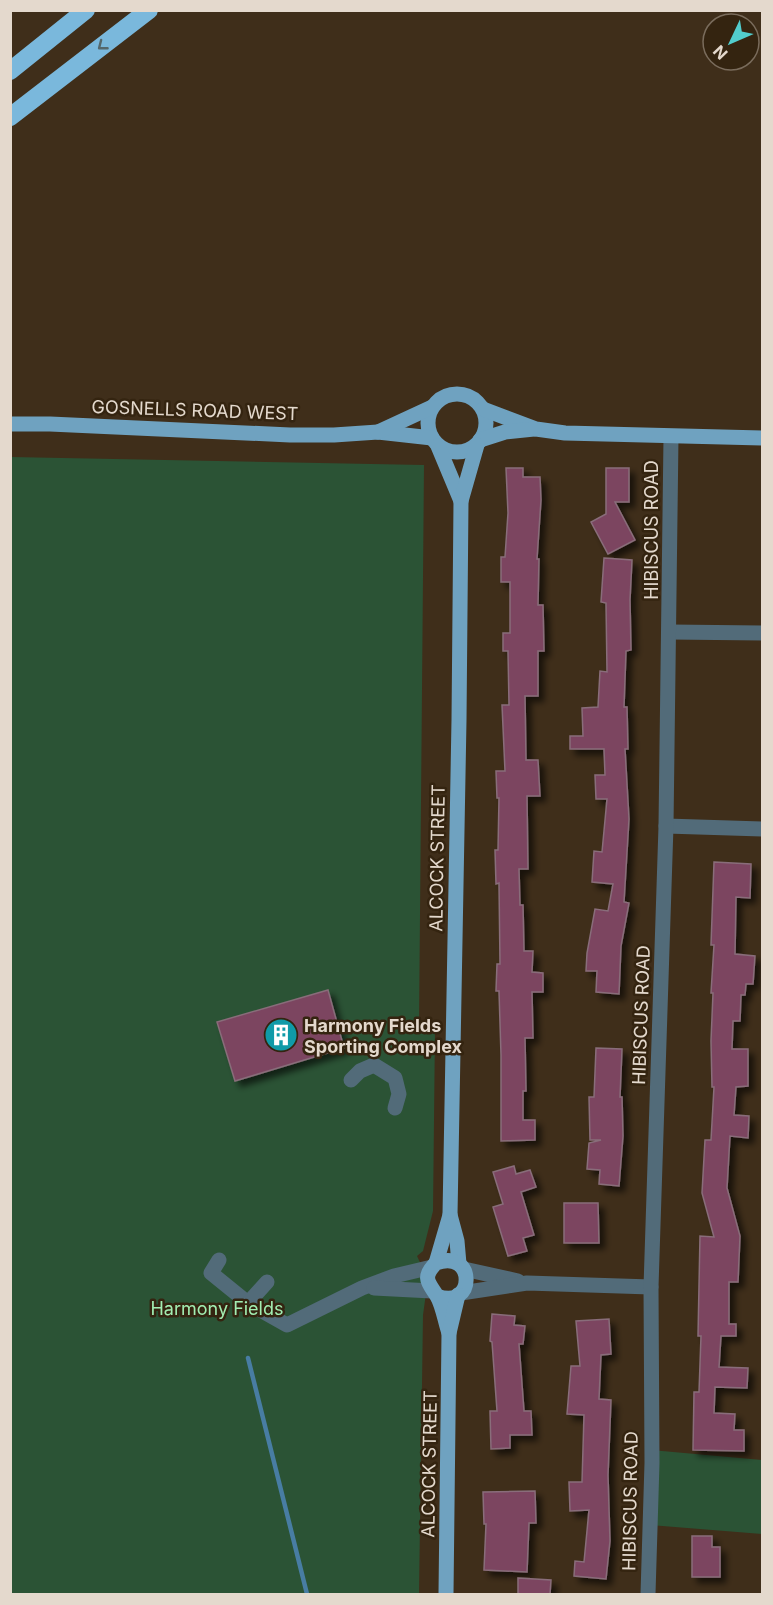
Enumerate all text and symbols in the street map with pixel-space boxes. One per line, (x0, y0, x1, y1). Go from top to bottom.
north arrow (701, 12, 761, 72)
one-way arrow (98, 39, 109, 50)
text: N (709, 41, 732, 64)
street label: GOSNELLS ROAD WEST (91, 396, 299, 424)
street label: HIBISCUS ROAD (641, 460, 662, 600)
street label: ALCOCK STREET (425, 784, 449, 932)
street label: HIBISCUS ROAD (628, 945, 654, 1085)
place label: Harmony Fields Sporting Complex (304, 1015, 463, 1057)
building icon: Harmony Fields Sporting Complex (263, 1017, 299, 1053)
park label: Harmony Fields (150, 1298, 284, 1319)
street label: ALCOCK STREET (417, 1390, 441, 1538)
street label: HIBISCUS ROAD (618, 1431, 642, 1571)

